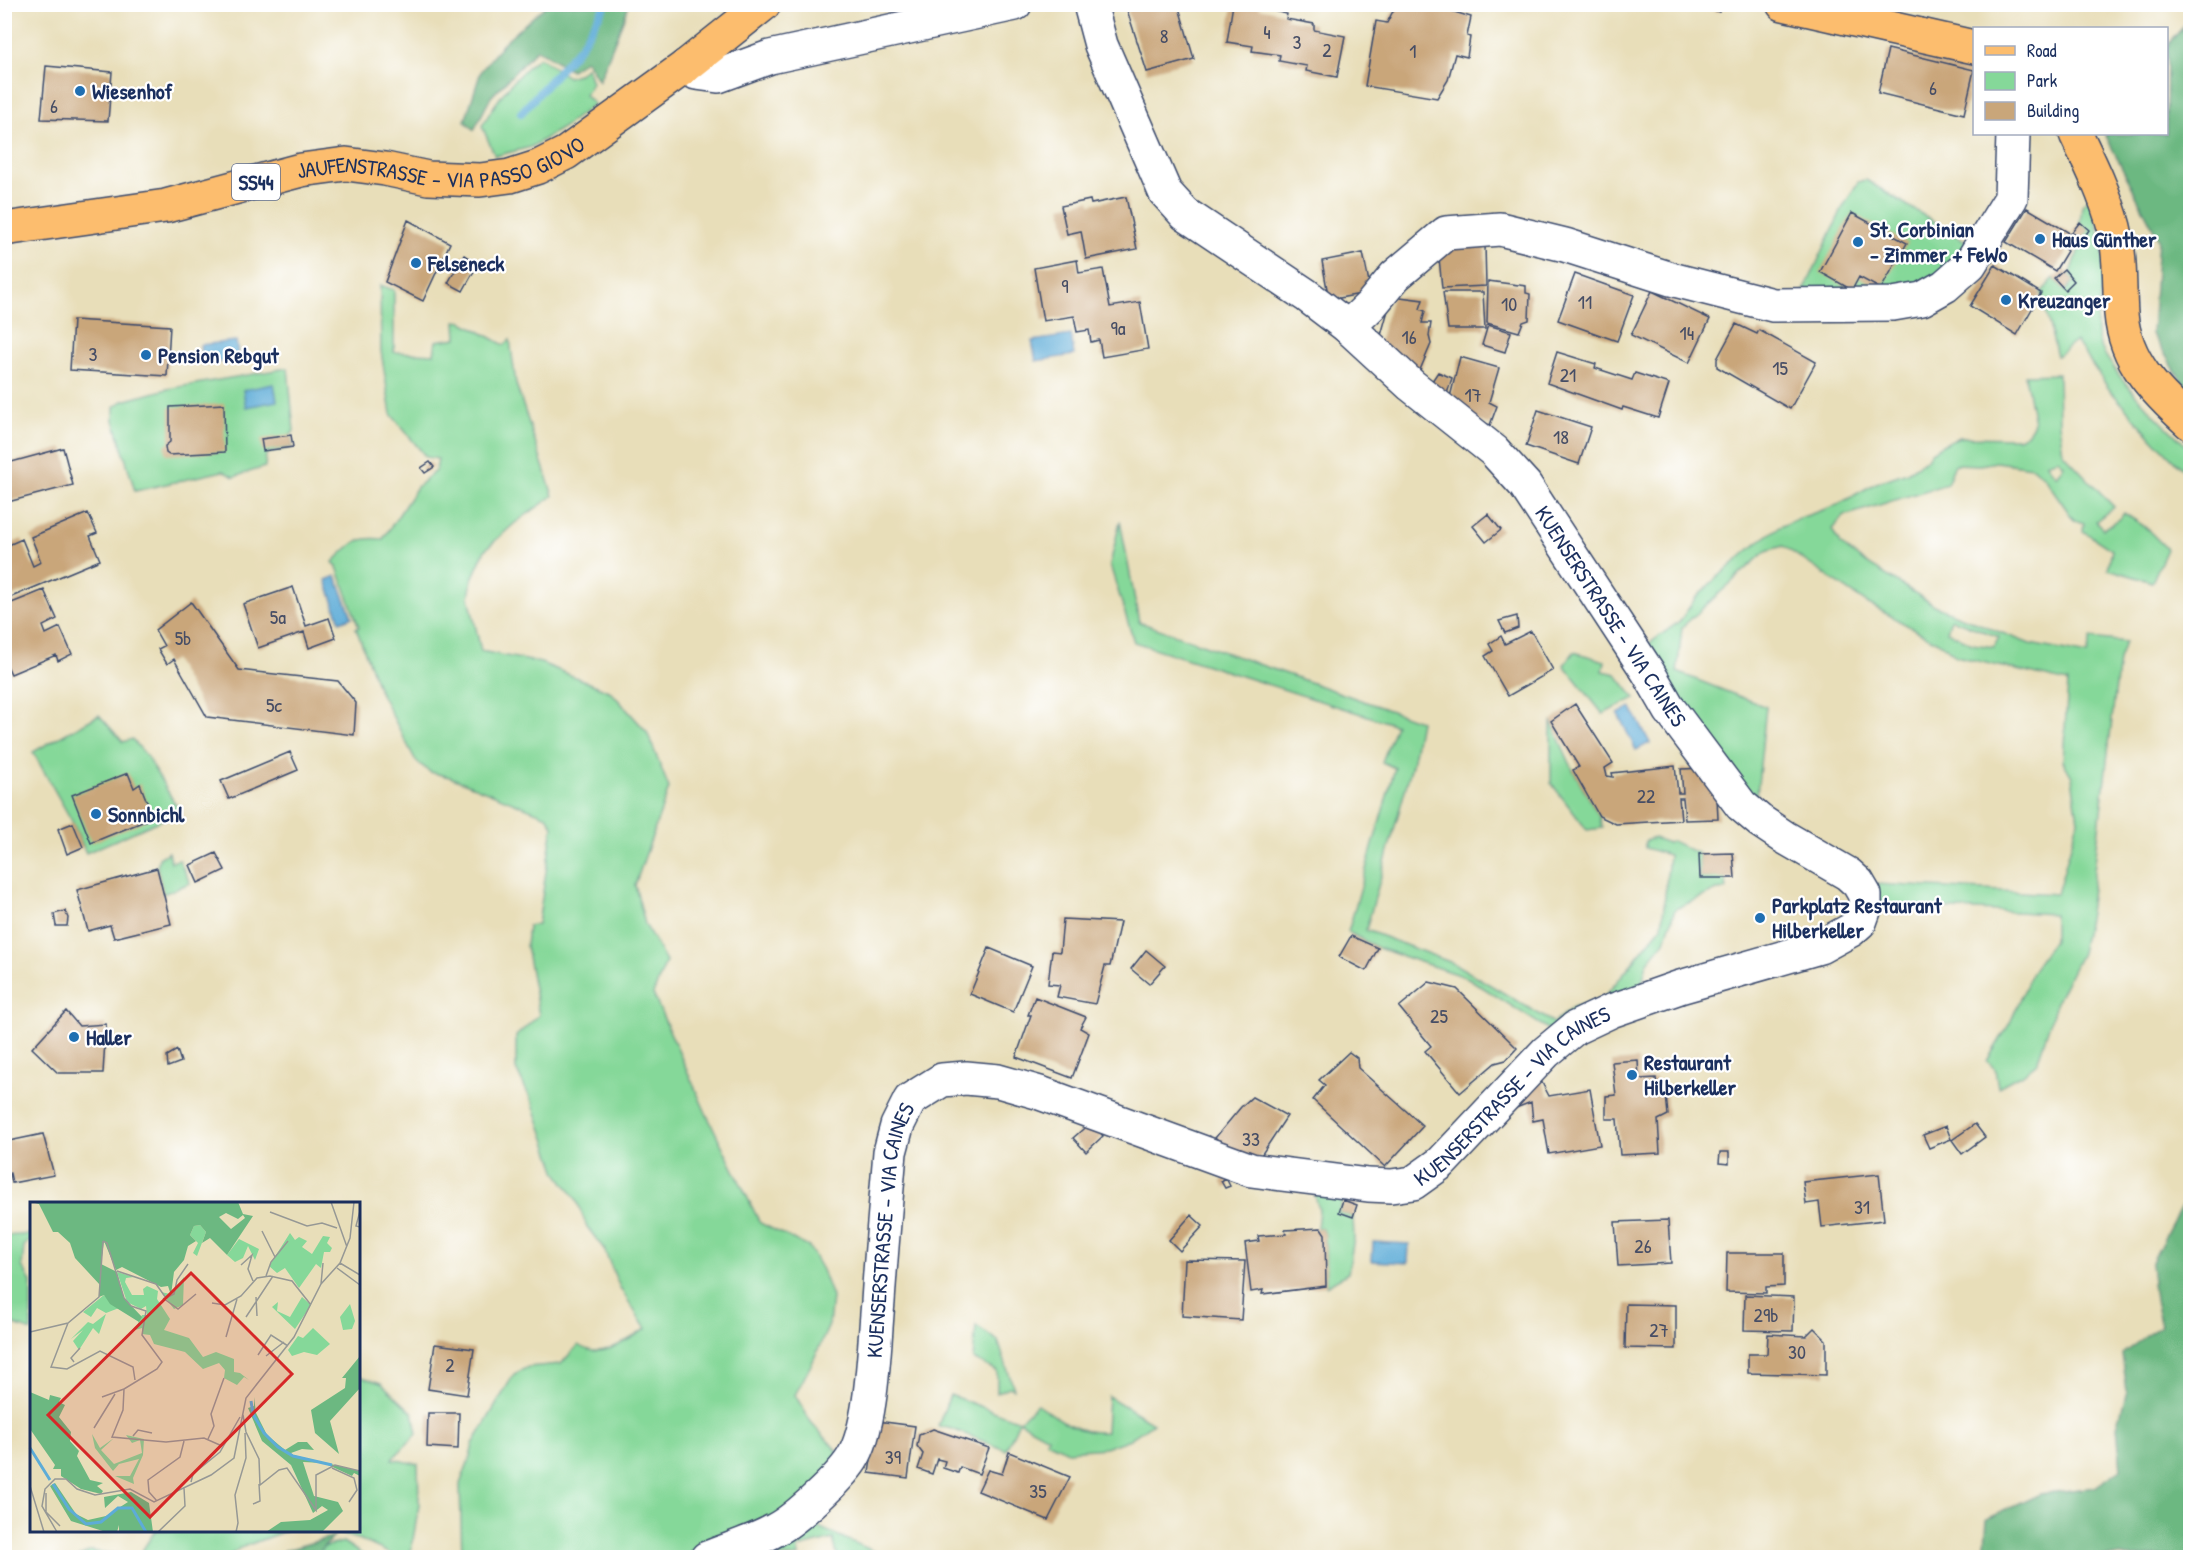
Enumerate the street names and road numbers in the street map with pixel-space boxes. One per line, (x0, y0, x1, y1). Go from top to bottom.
street label: JAUFENSTRASSE - VIA PASSO GIOVO (293, 129, 591, 195)
road number: SS44 (232, 164, 280, 200)
street label: KUENSERSTRASSE - VIA CAINES (1528, 500, 1694, 732)
street label: KUENSERSTRASSE - VIA CAINES (1407, 999, 1615, 1193)
street label: KUENSERSTRASSE - VIA CAINES (859, 1098, 921, 1359)

